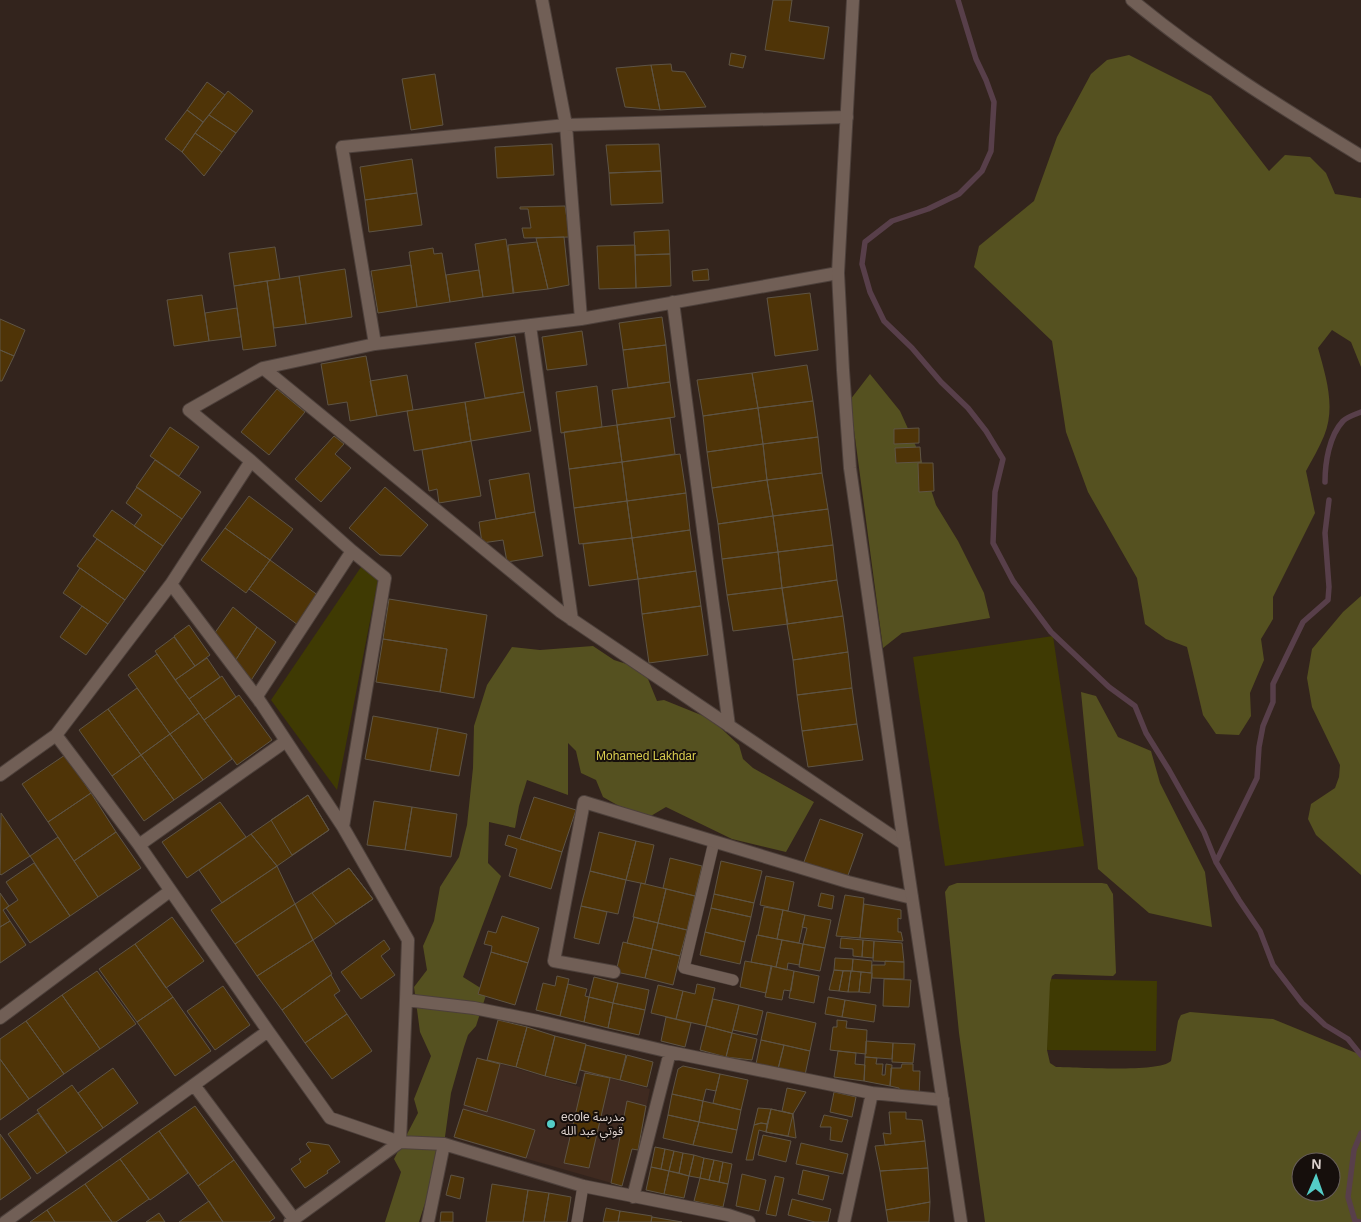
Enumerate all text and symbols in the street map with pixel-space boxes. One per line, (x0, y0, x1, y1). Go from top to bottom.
park label: Mohamed Lakhdar (596, 749, 696, 763)
place label: ecole مدرسة قوتي عبد الله (561, 1110, 625, 1141)
marker: ecole مدرسة قوتي عبد الله (545, 1118, 557, 1130)
north arrow (1291, 1152, 1341, 1202)
text: N (1311, 1156, 1322, 1172)

